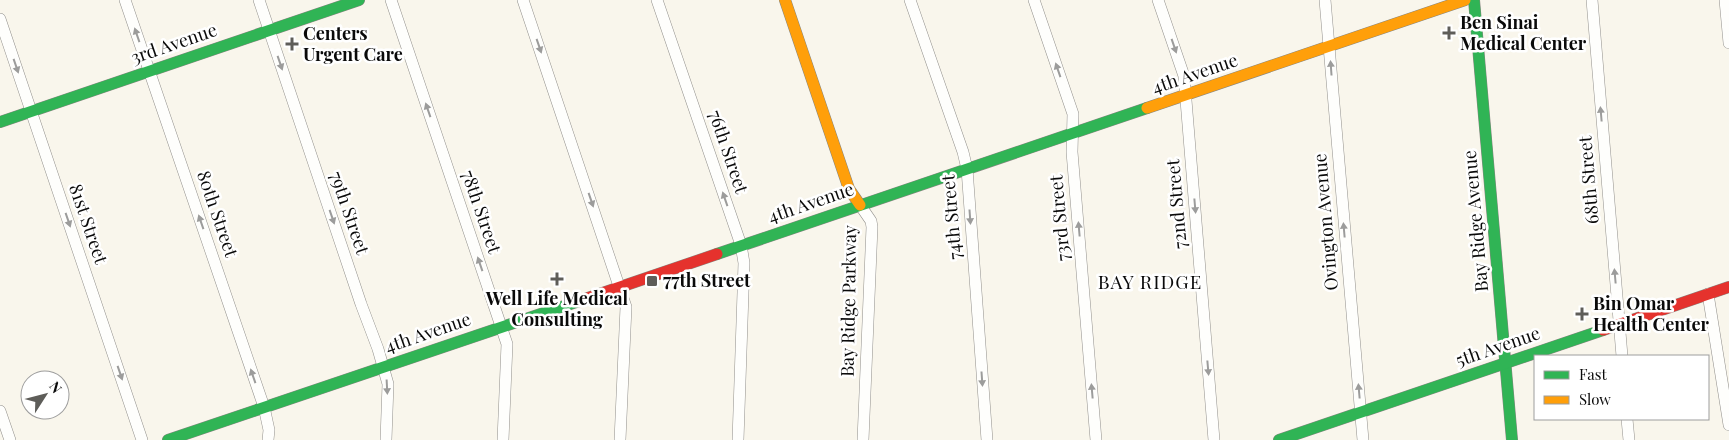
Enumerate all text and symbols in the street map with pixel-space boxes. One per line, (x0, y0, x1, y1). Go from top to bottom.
place label: Ben Sinai Medical Center (1460, 10, 1587, 55)
street label: 3rd Avenue (127, 17, 220, 69)
place label: Centers Urgent Care (303, 21, 403, 66)
marker: Ben Sinai Medical Center (1442, 26, 1456, 40)
one-way arrow (133, 28, 140, 43)
marker: Centers Urgent Care (285, 37, 299, 51)
one-way arrow (535, 39, 543, 54)
one-way arrow (1170, 39, 1178, 54)
street label: 4th Avenue (1149, 47, 1241, 99)
one-way arrow (277, 55, 284, 70)
one-way arrow (12, 58, 20, 73)
one-way arrow (1327, 59, 1335, 75)
one-way arrow (1054, 62, 1061, 77)
one-way arrow (424, 102, 432, 117)
one-way arrow (1597, 106, 1605, 122)
street label: 76th Street (704, 107, 755, 197)
street label: 68th Street (1572, 134, 1604, 225)
street label: Bay Ridge Avenue (1457, 149, 1493, 293)
street label: Ovington Avenue (1307, 152, 1343, 292)
street label: 72nd Street (1160, 158, 1192, 250)
street label: 80th Street (192, 167, 244, 261)
street label: 78th Street (457, 167, 508, 257)
street label: 79th Street (325, 168, 376, 258)
street label: 74th Street (935, 173, 967, 261)
street label: 73rd Street (1043, 173, 1075, 262)
street label: 4th Avenue (765, 176, 857, 228)
street label: 81st Street (64, 181, 114, 267)
one-way arrow (721, 191, 729, 206)
one-way arrow (587, 193, 595, 208)
one-way arrow (1191, 199, 1199, 215)
one-way arrow (329, 209, 336, 224)
one-way arrow (966, 210, 974, 226)
one-way arrow (64, 212, 72, 227)
one-way arrow (197, 214, 205, 229)
one-way arrow (1075, 221, 1083, 237)
one-way arrow (1340, 221, 1348, 237)
street label: Bay Ridge Parkway (835, 225, 861, 377)
one-way arrow (476, 256, 484, 271)
place label: 77th Street (663, 268, 751, 292)
district label: BAY RIDGE (1098, 268, 1202, 294)
one-way arrow (1611, 268, 1619, 284)
marker: Well Life Medical Consulting (550, 272, 564, 286)
marker: 77th Street (645, 274, 659, 288)
place label: Well Life Medical Consulting (485, 286, 629, 331)
place label: Bin Omar Health Center (1593, 291, 1709, 336)
street label: 4th Avenue (382, 306, 474, 358)
marker: Bin Omar Health Center (1575, 307, 1589, 321)
street label: 5th Avenue (1452, 320, 1543, 372)
legend (1534, 355, 1709, 420)
one-way arrow (1204, 361, 1212, 377)
text: Fast (1579, 364, 1608, 384)
one-way arrow (117, 366, 124, 381)
one-way arrow (249, 368, 257, 383)
north arrow (20, 370, 70, 420)
one-way arrow (979, 372, 987, 388)
text: N (45, 377, 67, 397)
one-way arrow (384, 380, 392, 396)
one-way arrow (1088, 383, 1096, 399)
one-way arrow (1354, 383, 1362, 399)
text: Slow (1579, 389, 1611, 409)

